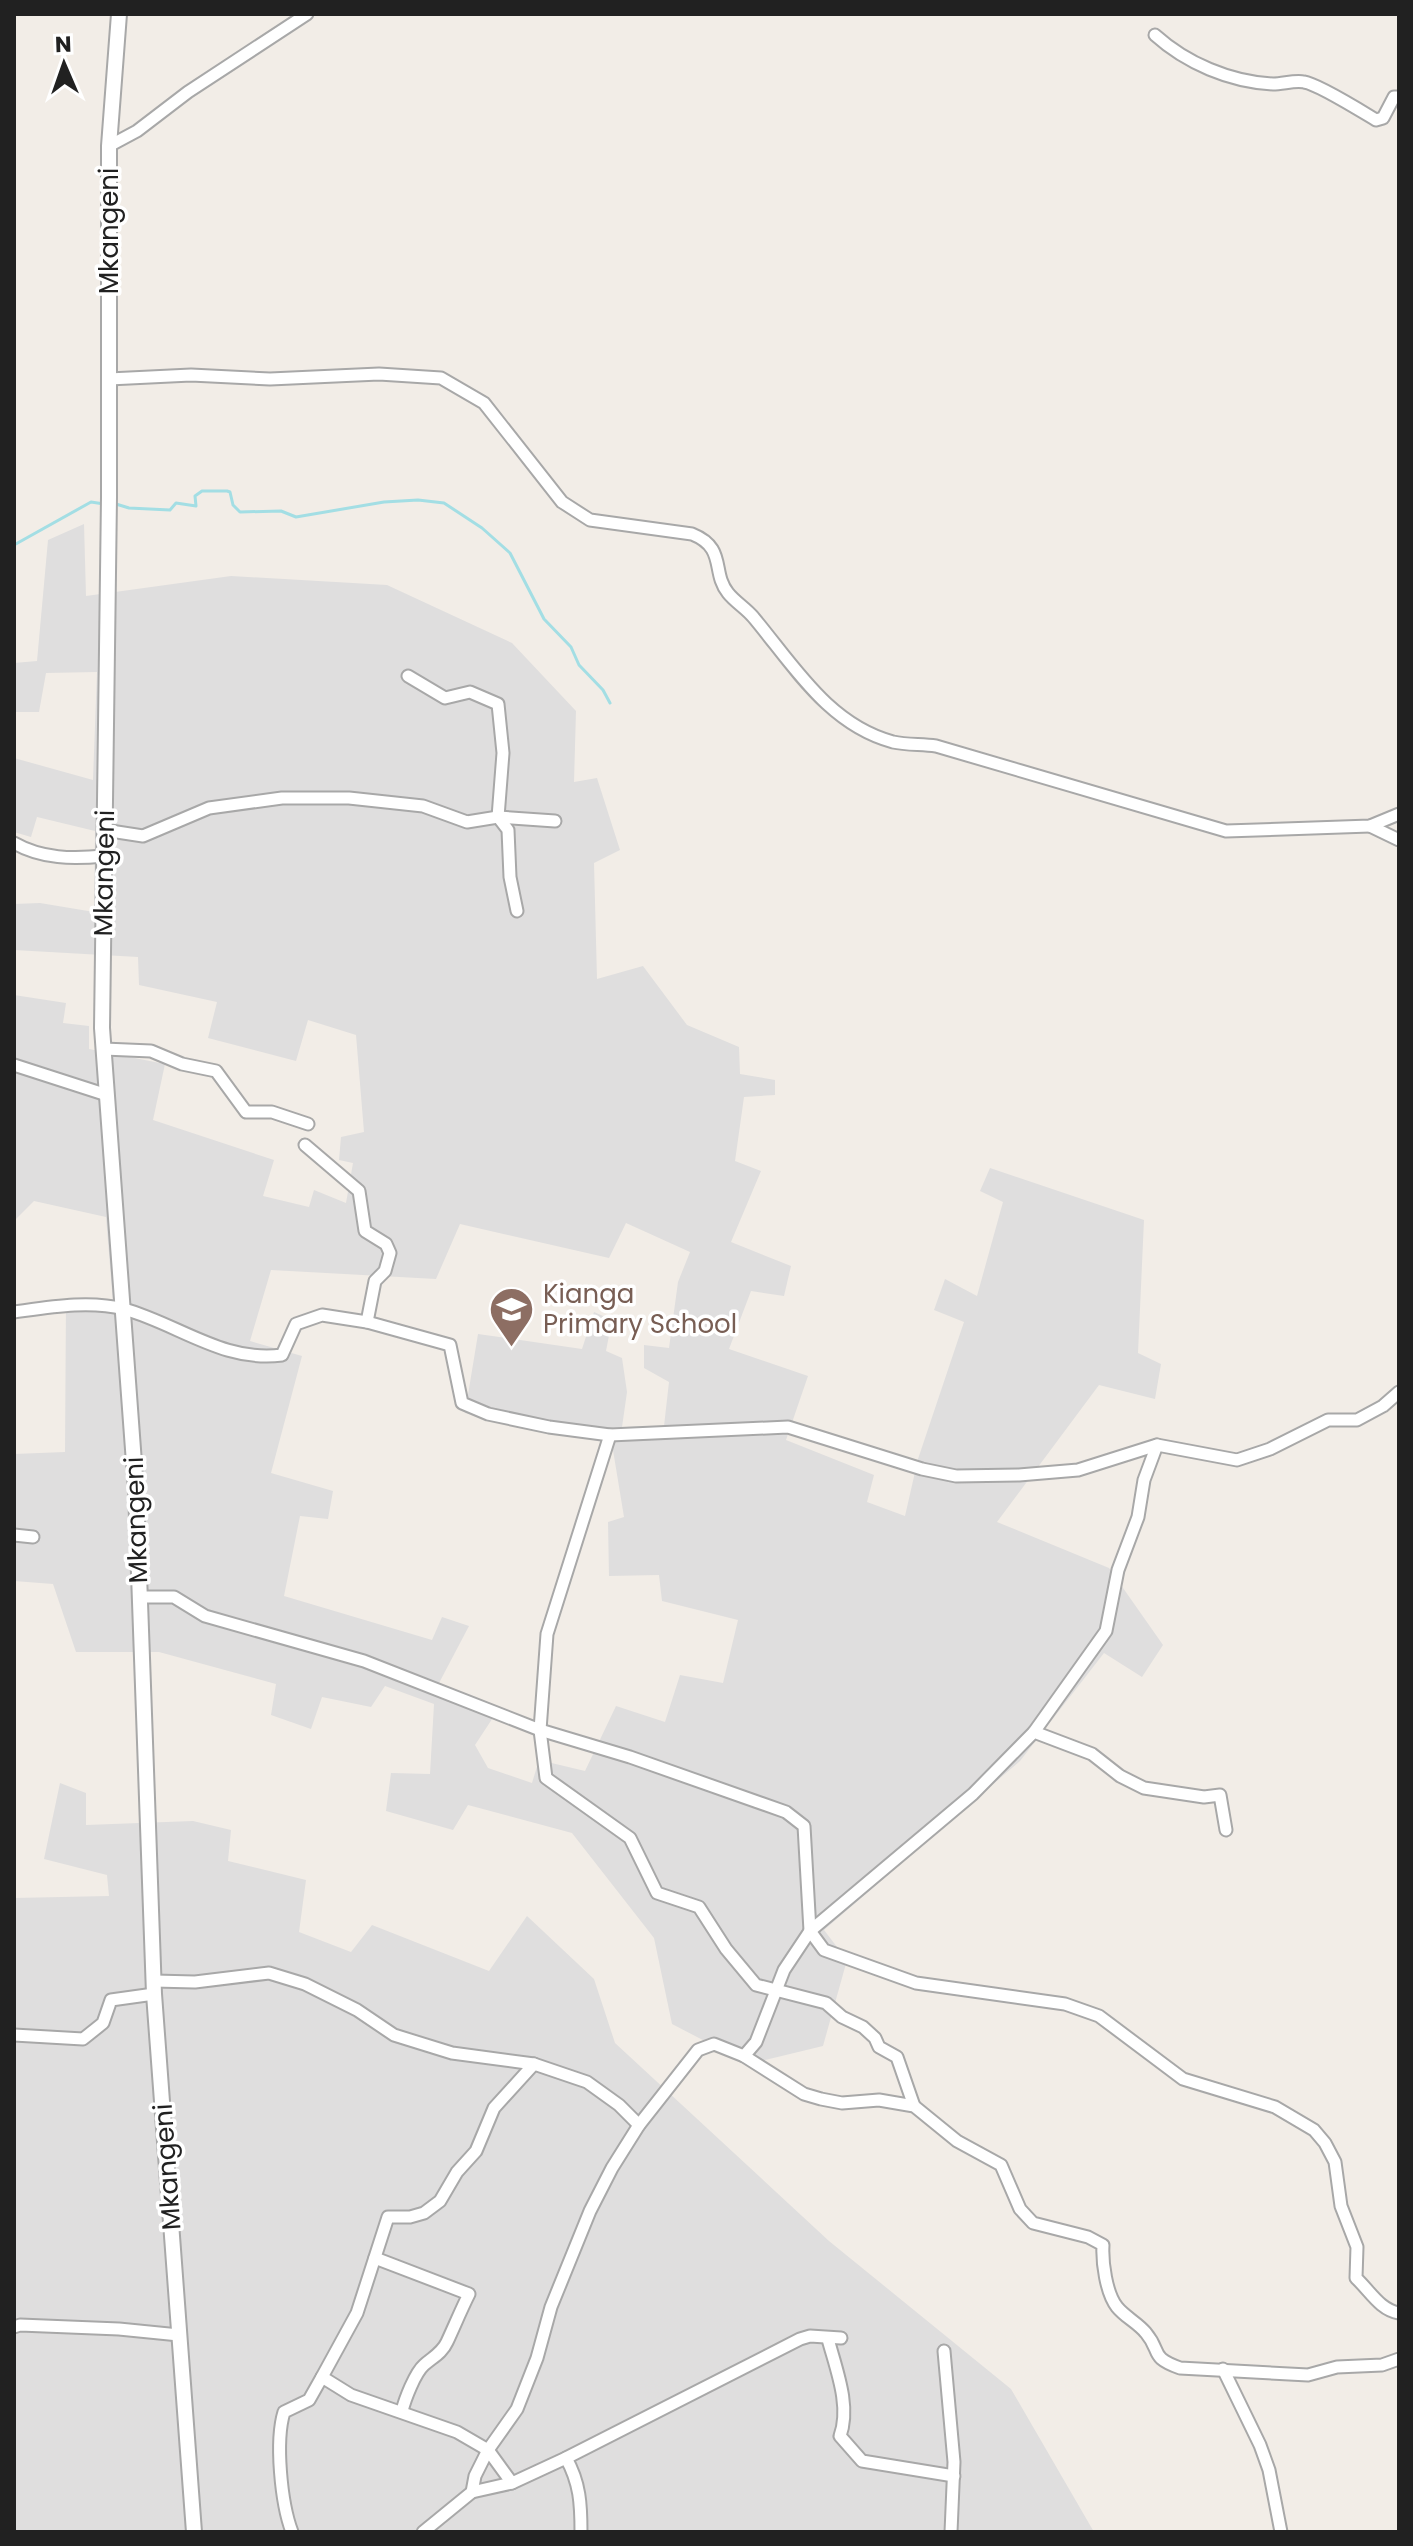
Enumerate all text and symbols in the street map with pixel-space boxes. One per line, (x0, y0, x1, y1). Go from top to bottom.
north arrow (24, 24, 104, 104)
text: N (55, 29, 72, 60)
street label: Mkangeni (91, 168, 127, 294)
street label: Mkangeni (85, 809, 123, 937)
place label: Kianga Primary School (543, 1276, 737, 1342)
school or university icon: Kianga Primary School (488, 1285, 536, 1348)
street label: Mkangeni (116, 1456, 156, 1584)
street label: Mkangeni (145, 2103, 189, 2231)

